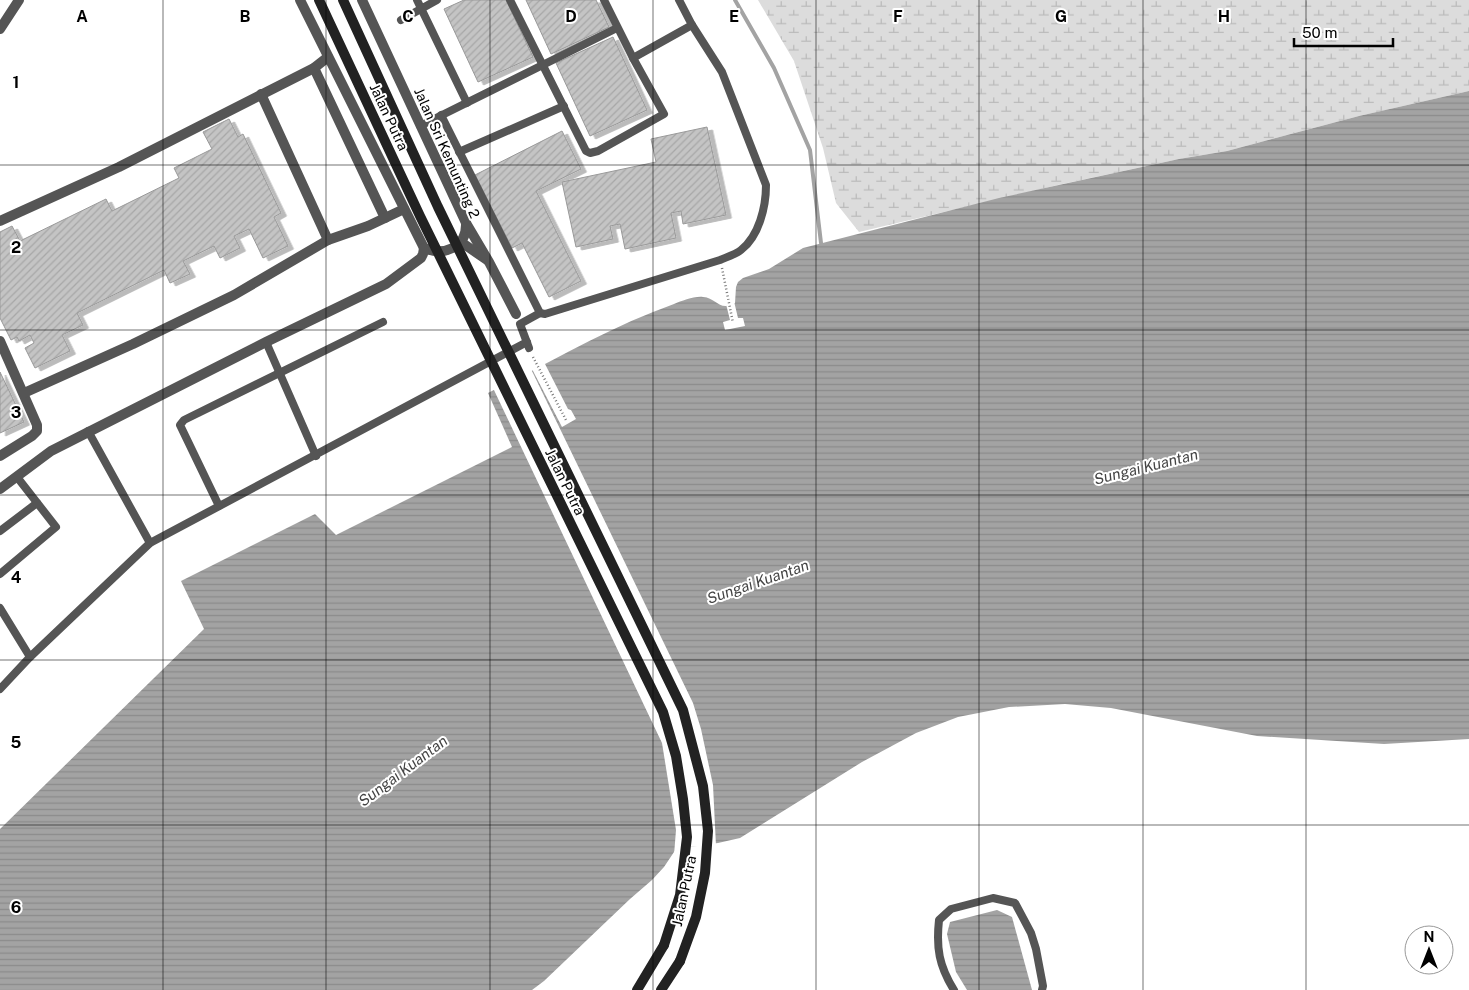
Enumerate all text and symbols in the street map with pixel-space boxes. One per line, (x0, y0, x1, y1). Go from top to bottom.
text: A (76, 7, 88, 26)
text: B (240, 7, 251, 26)
text: C (402, 7, 414, 26)
text: D (565, 7, 577, 26)
text: E (729, 7, 739, 26)
text: F (893, 7, 903, 26)
text: G (1055, 7, 1067, 26)
text: H (1218, 7, 1230, 26)
scale bar (1294, 15, 1393, 47)
text: 50 m (1302, 24, 1337, 41)
text: 1 (13, 73, 19, 92)
street label: Jalan Putra (367, 81, 411, 153)
street label: Jalan Sri Kemunting 2 (411, 85, 483, 221)
text: 2 (11, 238, 21, 257)
text: 3 (11, 403, 21, 422)
water label: Sungai Kuantan (1092, 445, 1200, 488)
street label: Jalan Putra (542, 446, 588, 518)
water label: Sungai Kuantan (705, 556, 811, 607)
text: 4 (11, 568, 22, 587)
water label: Sungai Kuantan (355, 732, 450, 809)
text: 5 (11, 733, 22, 752)
street label: Jalan Putra (669, 854, 699, 928)
text: 6 (11, 898, 21, 917)
north arrow (1404, 925, 1454, 975)
text: N (1424, 929, 1434, 945)

